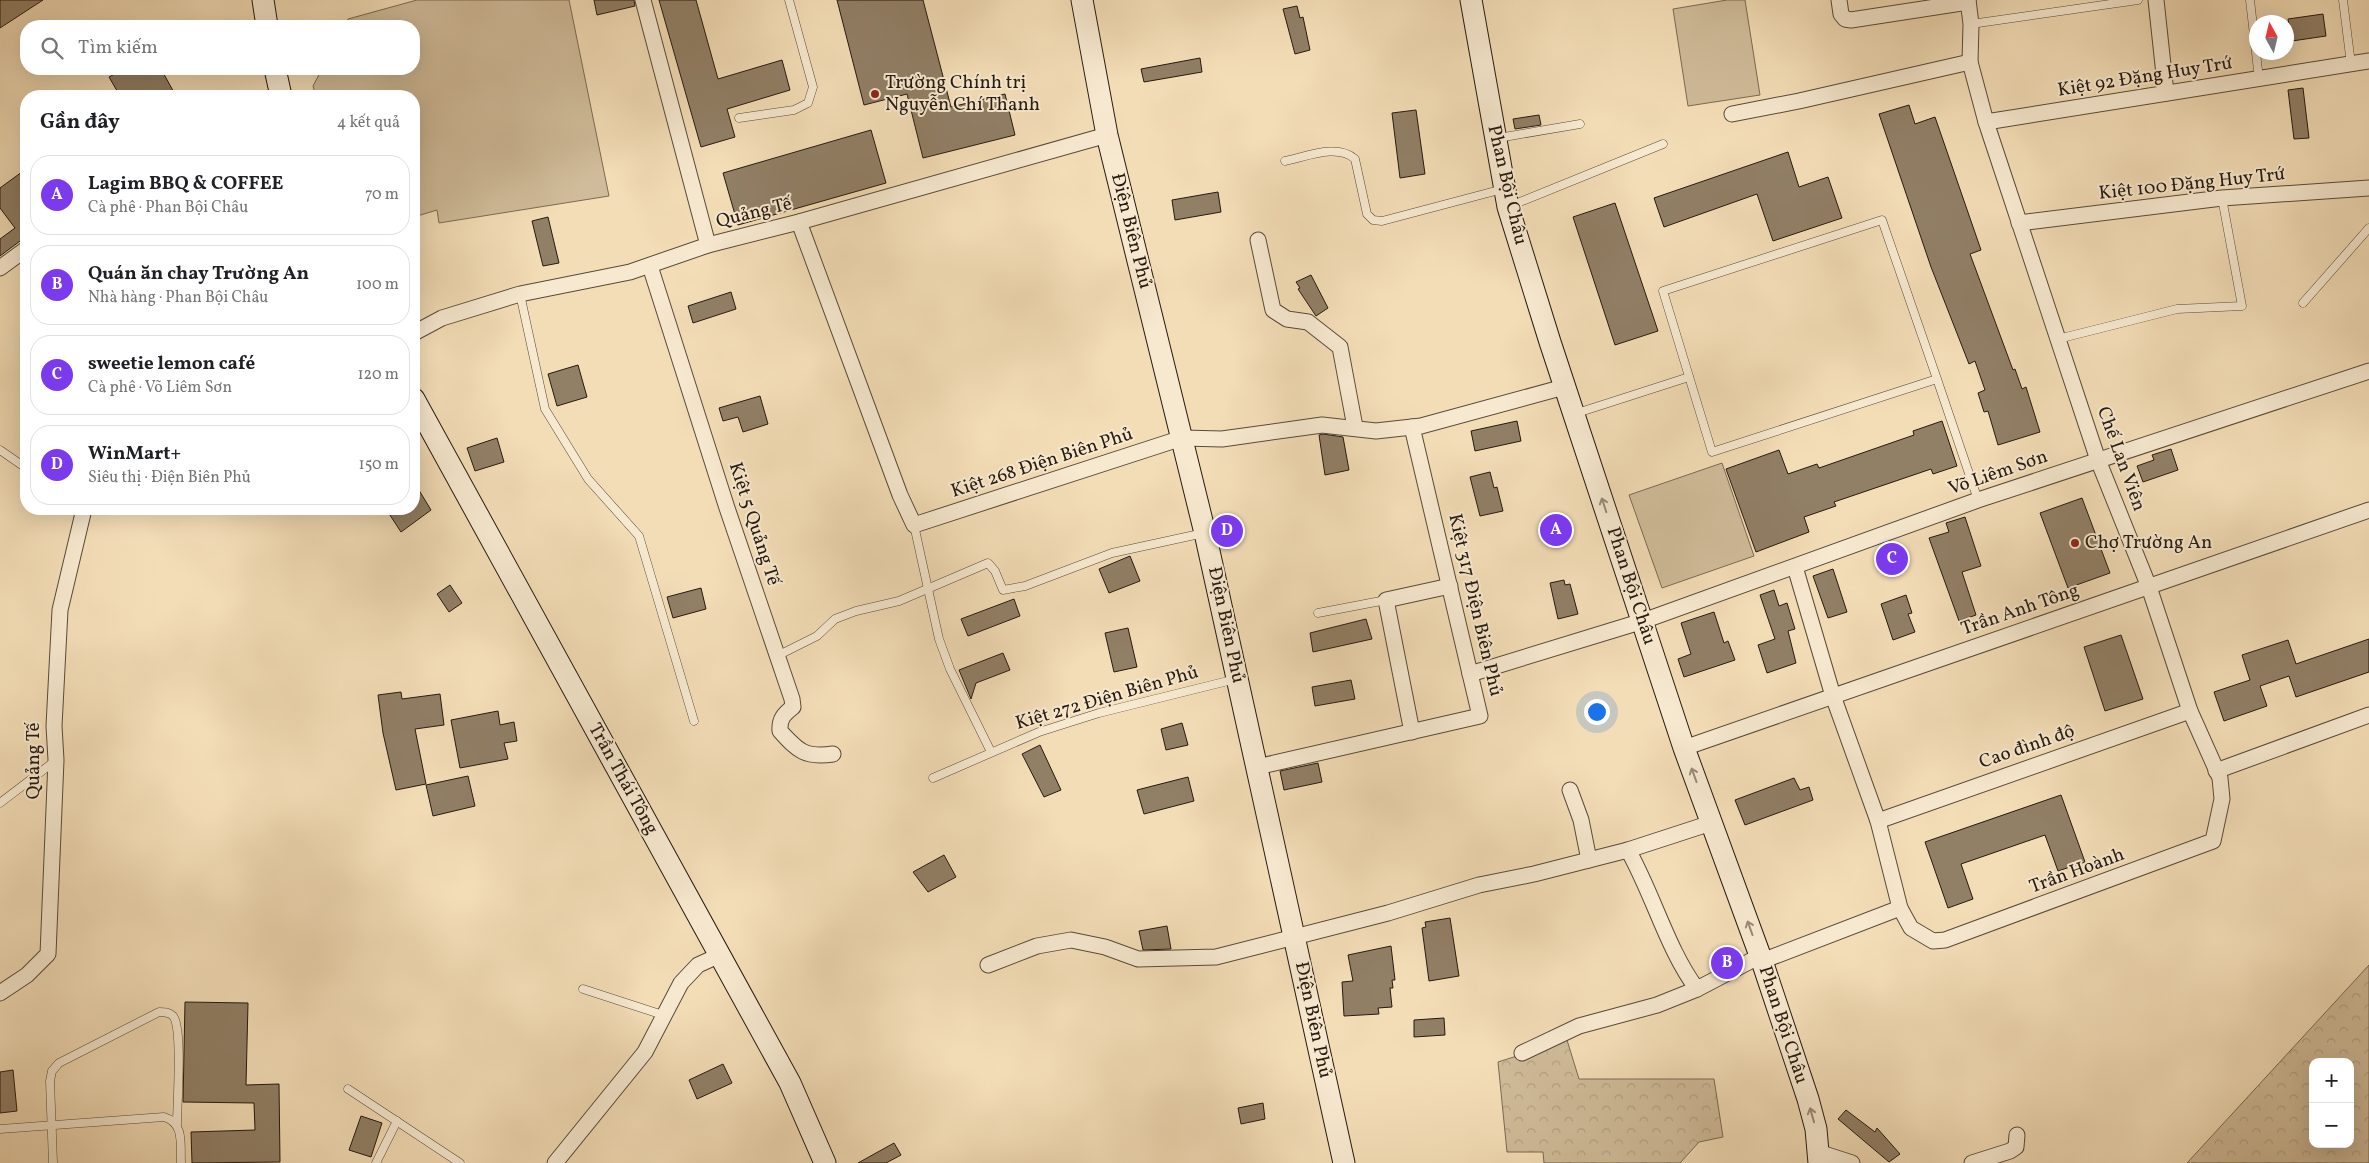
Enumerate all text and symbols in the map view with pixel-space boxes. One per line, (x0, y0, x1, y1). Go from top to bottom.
north arrow (2249, 15, 2294, 60)
search box (20, 20, 420, 75)
icon: search (38, 34, 66, 62)
text: Tìm kiếm (78, 35, 158, 61)
street label: Kiệt 92 Đặng Huy Trứ (2056, 50, 2234, 104)
place label: Trường Chính trị Nguyễn Chí Thanh (885, 70, 1040, 118)
marker: Trường Chính trị Nguyễn Chí Thanh (869, 88, 881, 100)
text: Gần đây (40, 108, 120, 137)
text: 4 kết quả (337, 112, 400, 134)
street label: Phan Bội Châu (1481, 122, 1533, 248)
street label: Kiệt 100 Đặng Huy Trứ (2097, 161, 2287, 207)
street label: Điện Biên Phủ (1104, 170, 1158, 292)
text: Lagim BBQ & COFFEE (88, 171, 283, 197)
text: A (51, 184, 63, 206)
text: 70 m (365, 184, 399, 206)
street label: Quảng Tế (713, 191, 796, 235)
text: Cà phê · Phan Bội Châu (88, 197, 248, 219)
text: Quán ăn chay Trường An (88, 261, 309, 287)
text: B (52, 274, 62, 296)
text: 100 m (356, 274, 399, 296)
text: Nhà hàng · Phan Bội Châu (88, 287, 268, 309)
text: sweetie lemon café (88, 351, 255, 377)
text: C (52, 364, 62, 386)
text: 120 m (357, 364, 399, 386)
text: Cà phê · Võ Liêm Sơn (88, 377, 232, 399)
street label: Chế Lan Viên (2090, 403, 2152, 515)
street label: Kiệt 268 Điện Biên Phủ (948, 421, 1136, 505)
text: WinMart+ (88, 441, 181, 467)
street label: Võ Liêm Sơn (1945, 444, 2051, 502)
text: D (51, 454, 63, 476)
text: 150 m (358, 454, 399, 476)
street label: Kiệt 5 Quảng Tế (722, 459, 786, 590)
text: Siêu thị · Điện Biên Phủ (88, 467, 251, 489)
one-way arrow (1599, 497, 1608, 513)
street label: Kiệt 317 Điện Biên Phủ (1441, 511, 1509, 699)
pin: A (1540, 511, 1572, 549)
pin: D (1211, 512, 1243, 550)
street label: Phan Bội Châu (1600, 524, 1662, 648)
place label: Chợ Trường An (2085, 530, 2212, 556)
marker: Chợ Trường An (2069, 537, 2081, 549)
pin: C (1876, 540, 1908, 578)
street label: Điện Biên Phủ (1201, 564, 1251, 686)
street label: Trần Anh Tông (1958, 578, 2082, 642)
street label: Kiệt 272 Điện Biên Phủ (1012, 659, 1202, 737)
your location (1584, 699, 1610, 725)
street label: Trần Thái Tông (582, 719, 664, 839)
street label: Cao đình độ (1976, 719, 2078, 775)
street label: Quảng Tế (21, 721, 47, 800)
one-way arrow (1689, 768, 1698, 783)
street label: Trần Hoành (2026, 842, 2128, 900)
one-way arrow (1745, 920, 1754, 936)
pin: B (1711, 944, 1743, 982)
street label: Điện Biên Phủ (1288, 959, 1338, 1081)
street label: Phan Bội Châu (1752, 963, 1814, 1087)
map controls (2309, 1058, 2354, 1148)
button: + (2309, 1058, 2354, 1103)
button: − (2309, 1103, 2354, 1148)
one-way arrow (1807, 1107, 1817, 1123)

